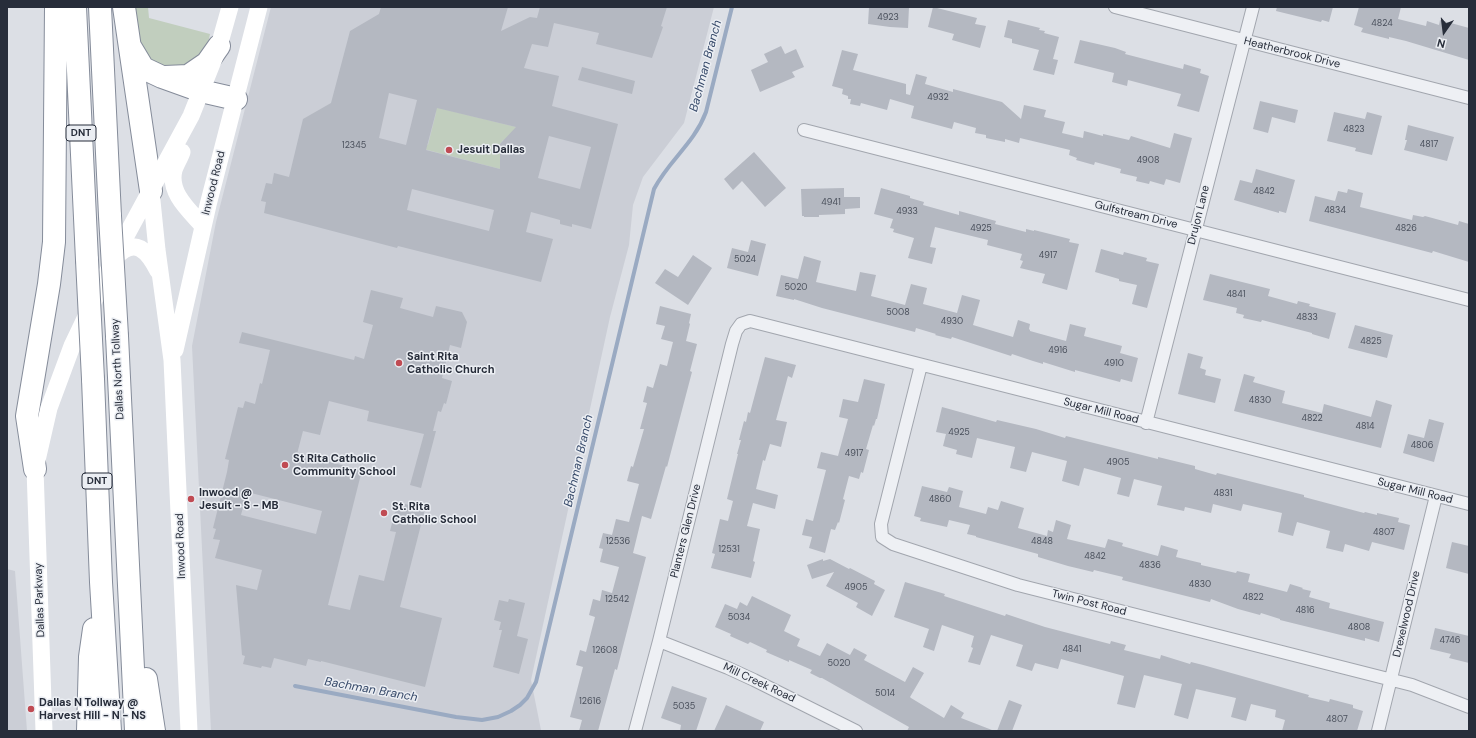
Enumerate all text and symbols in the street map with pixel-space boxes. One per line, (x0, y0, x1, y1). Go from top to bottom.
north arrow (1424, 12, 1464, 52)
house number: 4923 (877, 13, 899, 23)
water label: Bachman Branch (687, 19, 725, 113)
house number: 4824 (1371, 19, 1393, 29)
street label: Heatherbrook Drive (1242, 35, 1342, 71)
text: N (1436, 36, 1447, 51)
house number: 4932 (927, 93, 949, 103)
road number: DNT (66, 125, 96, 141)
house number: 4823 (1343, 125, 1365, 135)
house number: 4817 (1420, 140, 1438, 150)
house number: 12345 (342, 141, 366, 151)
place label: Jesuit Dallas (457, 143, 525, 157)
marker: Jesuit Dallas (444, 145, 454, 155)
street label: Inwood Road (200, 150, 228, 216)
house number: 4908 (1137, 156, 1159, 166)
street label: Drujon Lane (1185, 184, 1213, 246)
house number: 4842 (1253, 187, 1275, 197)
house number: 4941 (821, 198, 841, 208)
street label: Gulfstream Drive (1093, 198, 1179, 232)
house number: 4834 (1324, 206, 1346, 216)
house number: 4933 (896, 207, 918, 217)
house number: 4925 (970, 224, 992, 234)
house number: 4826 (1395, 224, 1417, 234)
house number: 4917 (1039, 251, 1057, 261)
house number: 5024 (734, 255, 756, 265)
house number: 5020 (785, 283, 807, 293)
house number: 4841 (1226, 290, 1246, 300)
house number: 5008 (886, 308, 910, 318)
house number: 4833 (1296, 313, 1318, 323)
house number: 4930 (941, 317, 963, 327)
street label: Dallas North Tollway (109, 318, 127, 420)
house number: 4825 (1360, 337, 1382, 347)
house number: 4916 (1048, 346, 1068, 356)
place label: Saint Rita Catholic Church (407, 350, 495, 376)
marker: Saint Rita Catholic Church (394, 358, 404, 368)
house number: 4910 (1104, 359, 1124, 369)
street label: Sugar Mill Road (1062, 395, 1140, 427)
house number: 4830 (1249, 396, 1271, 406)
water label: Bachman Branch (561, 413, 597, 509)
house number: 4822 (1301, 414, 1323, 424)
house number: 4814 (1355, 422, 1375, 432)
house number: 4925 (948, 428, 970, 438)
house number: 4806 (1411, 441, 1433, 451)
house number: 4917 (845, 449, 863, 459)
place label: St Rita Catholic Community School (293, 452, 396, 478)
house number: 4905 (1107, 458, 1129, 468)
marker: St Rita Catholic Community School (280, 460, 290, 470)
road number: DNT (82, 473, 112, 489)
street label: Sugar Mill Road (1376, 475, 1454, 507)
street label: Planters Glen Drive (668, 483, 704, 579)
place label: Inwood @ Jesuit - S - MB (199, 486, 278, 512)
house number: 4831 (1214, 489, 1232, 499)
marker: Inwood @ Jesuit - S - MB (186, 494, 196, 504)
house number: 4860 (929, 495, 951, 505)
place label: St. Rita Catholic School (392, 500, 476, 526)
marker: St. Rita Catholic School (379, 508, 389, 518)
street label: Inwood Road (173, 513, 189, 579)
house number: 4807 (1373, 528, 1395, 538)
house number: 12536 (606, 537, 630, 547)
house number: 4848 (1031, 537, 1053, 547)
house number: 12531 (718, 545, 740, 555)
house number: 4842 (1084, 552, 1106, 562)
house number: 4836 (1139, 561, 1161, 571)
street label: Dallas Parkway (32, 562, 48, 638)
street label: Drexelwood Drive (1391, 569, 1423, 659)
house number: 4830 (1189, 580, 1211, 590)
house number: 4905 (845, 583, 867, 593)
street label: Twin Post Road (1050, 587, 1128, 619)
house number: 4822 (1242, 593, 1264, 603)
house number: 12542 (605, 595, 629, 605)
house number: 4816 (1295, 606, 1315, 616)
house number: 5034 (728, 613, 750, 623)
house number: 4808 (1348, 623, 1370, 633)
house number: 4746 (1440, 636, 1460, 646)
house number: 4841 (1062, 645, 1082, 655)
house number: 12608 (592, 646, 618, 656)
house number: 5020 (828, 659, 850, 669)
street label: Mill Creek Road (721, 661, 797, 705)
water label: Bachman Branch (323, 675, 419, 705)
house number: 5014 (875, 689, 895, 699)
place label: Dallas N Tollway @ Harvest Hill - N - NS (39, 696, 146, 722)
house number: 12616 (579, 697, 601, 707)
house number: 5035 (673, 702, 695, 712)
marker: Dallas N Tollway @ Harvest Hill - N - NS (26, 704, 36, 714)
house number: 4807 (1326, 715, 1348, 725)

